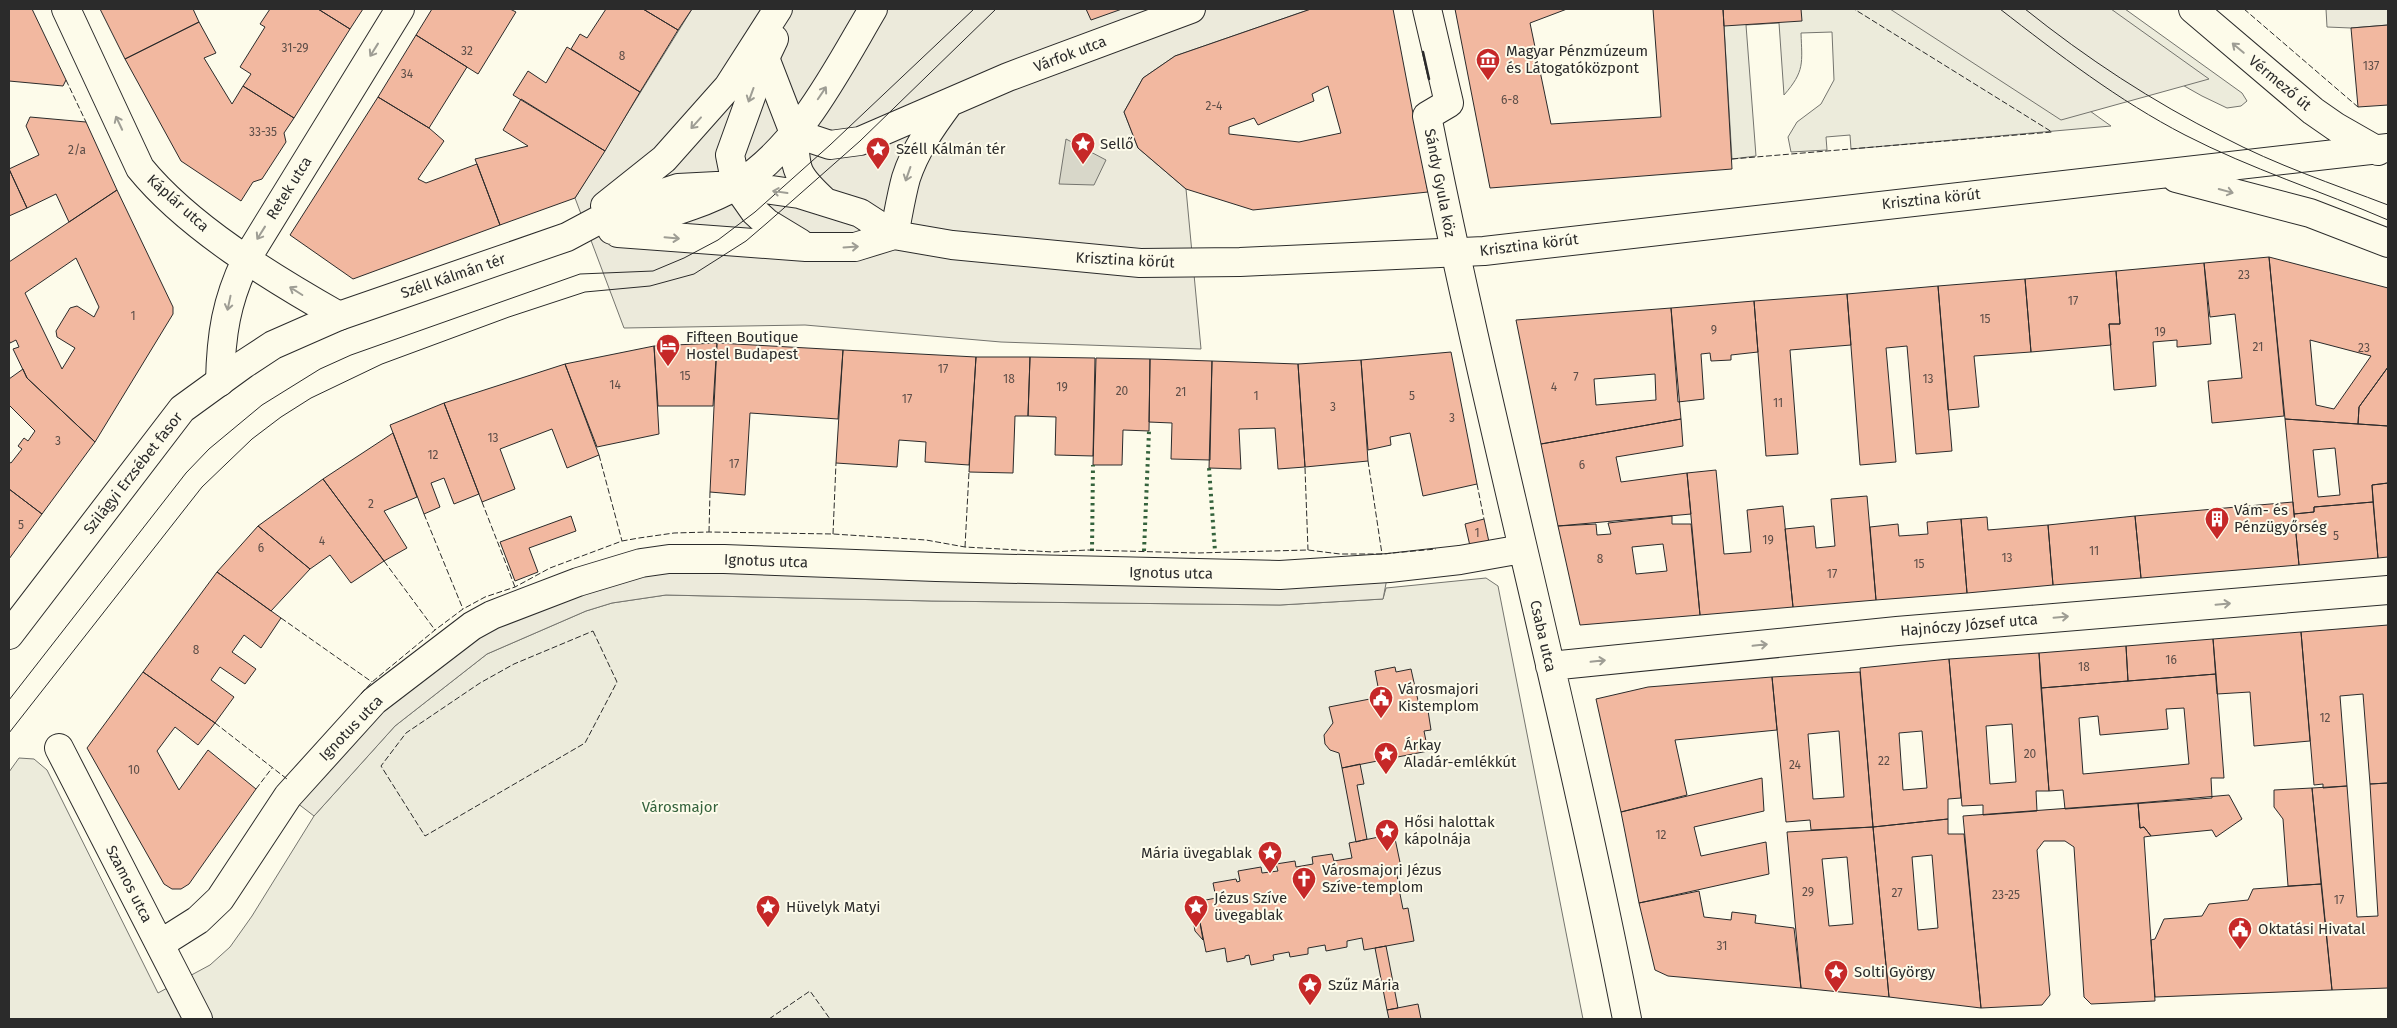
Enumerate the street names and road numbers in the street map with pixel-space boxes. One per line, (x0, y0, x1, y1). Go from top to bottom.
street label: Várfok utca (1031, 32, 1109, 76)
street label: Vérmező út (2245, 52, 2315, 115)
street label: Sándy Gyula köz (1421, 127, 1459, 239)
street label: Retek utca (263, 153, 315, 223)
street label: Káplár utca (143, 170, 213, 236)
street label: Krisztina körút (1881, 185, 1982, 213)
street label: Krisztina körút (1479, 230, 1580, 260)
street label: Krisztina körút (1075, 248, 1176, 272)
street label: Széll Kálmán tér (398, 250, 508, 302)
street label: Szilágyi Erzsébet fasor (80, 408, 187, 538)
street label: Ignotus utca (724, 551, 808, 571)
street label: Ignotus utca (1129, 563, 1213, 583)
street label: Csaba utca (1526, 598, 1560, 674)
street label: Hajnóczy József utca (1899, 610, 2039, 640)
street label: Ignotus utca (315, 692, 387, 764)
street label: Szamos utca (102, 842, 156, 926)

